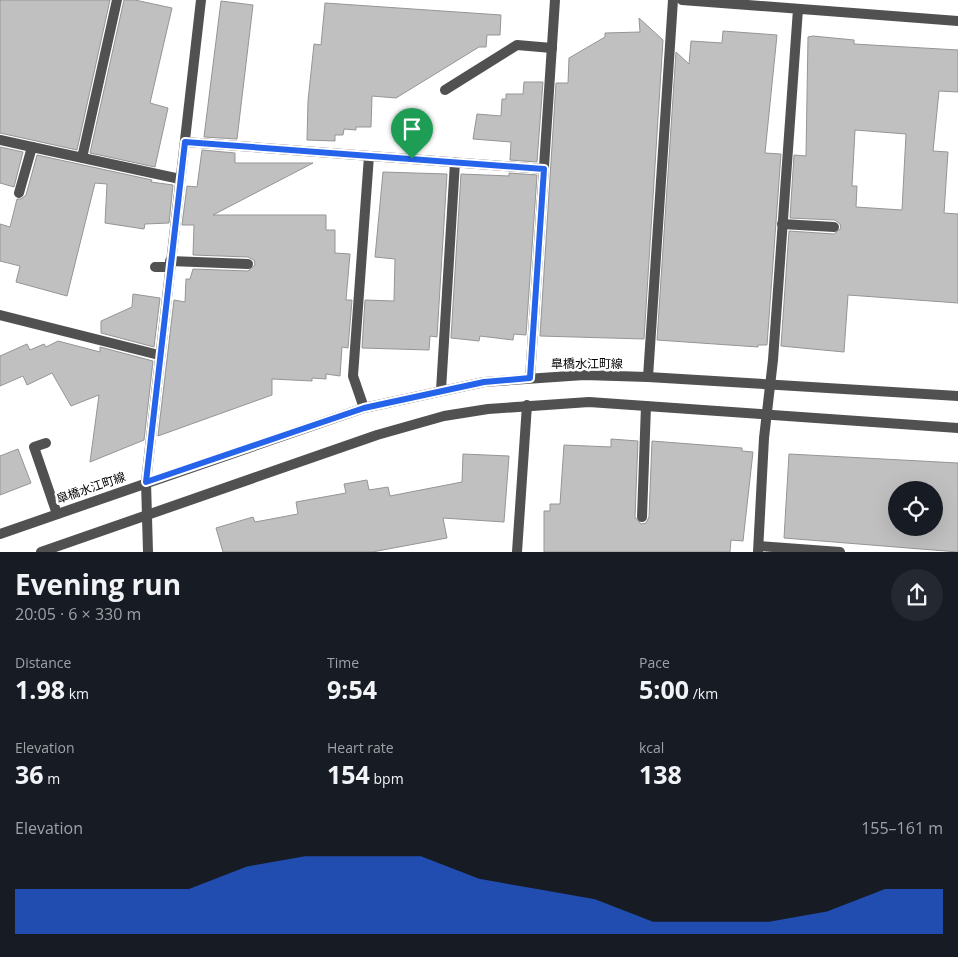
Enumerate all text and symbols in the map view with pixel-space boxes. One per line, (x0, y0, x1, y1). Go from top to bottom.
pin (391, 108, 433, 159)
icon: arrive (398, 115, 426, 143)
street label: 皐橋水江町線 (551, 355, 623, 372)
street label: 皐橋水江町線 (54, 468, 128, 507)
map controls (888, 481, 943, 536)
button: locate (888, 481, 943, 536)
text: Evening run (15, 565, 181, 603)
button: share (891, 569, 943, 621)
text: 20:05 · 6 × 330 m (15, 603, 141, 625)
text: Distance (15, 653, 71, 672)
text: Time (327, 653, 359, 672)
text: Pace (639, 653, 670, 672)
text: 1.98 (15, 672, 65, 706)
text: 9:54 (327, 672, 377, 706)
text: 5:00 (639, 672, 689, 706)
text: km (65, 684, 89, 703)
text: /km (689, 684, 718, 703)
text: Elevation (15, 738, 74, 757)
text: Heart rate (327, 738, 394, 757)
text: kcal (639, 738, 664, 757)
text: 36 (15, 757, 44, 791)
text: 154 (327, 757, 370, 791)
text: 138 (639, 757, 682, 791)
text: m (44, 769, 60, 788)
text: bpm (370, 769, 404, 788)
text: Elevation (15, 817, 83, 839)
text: 155–161 m (861, 817, 943, 839)

